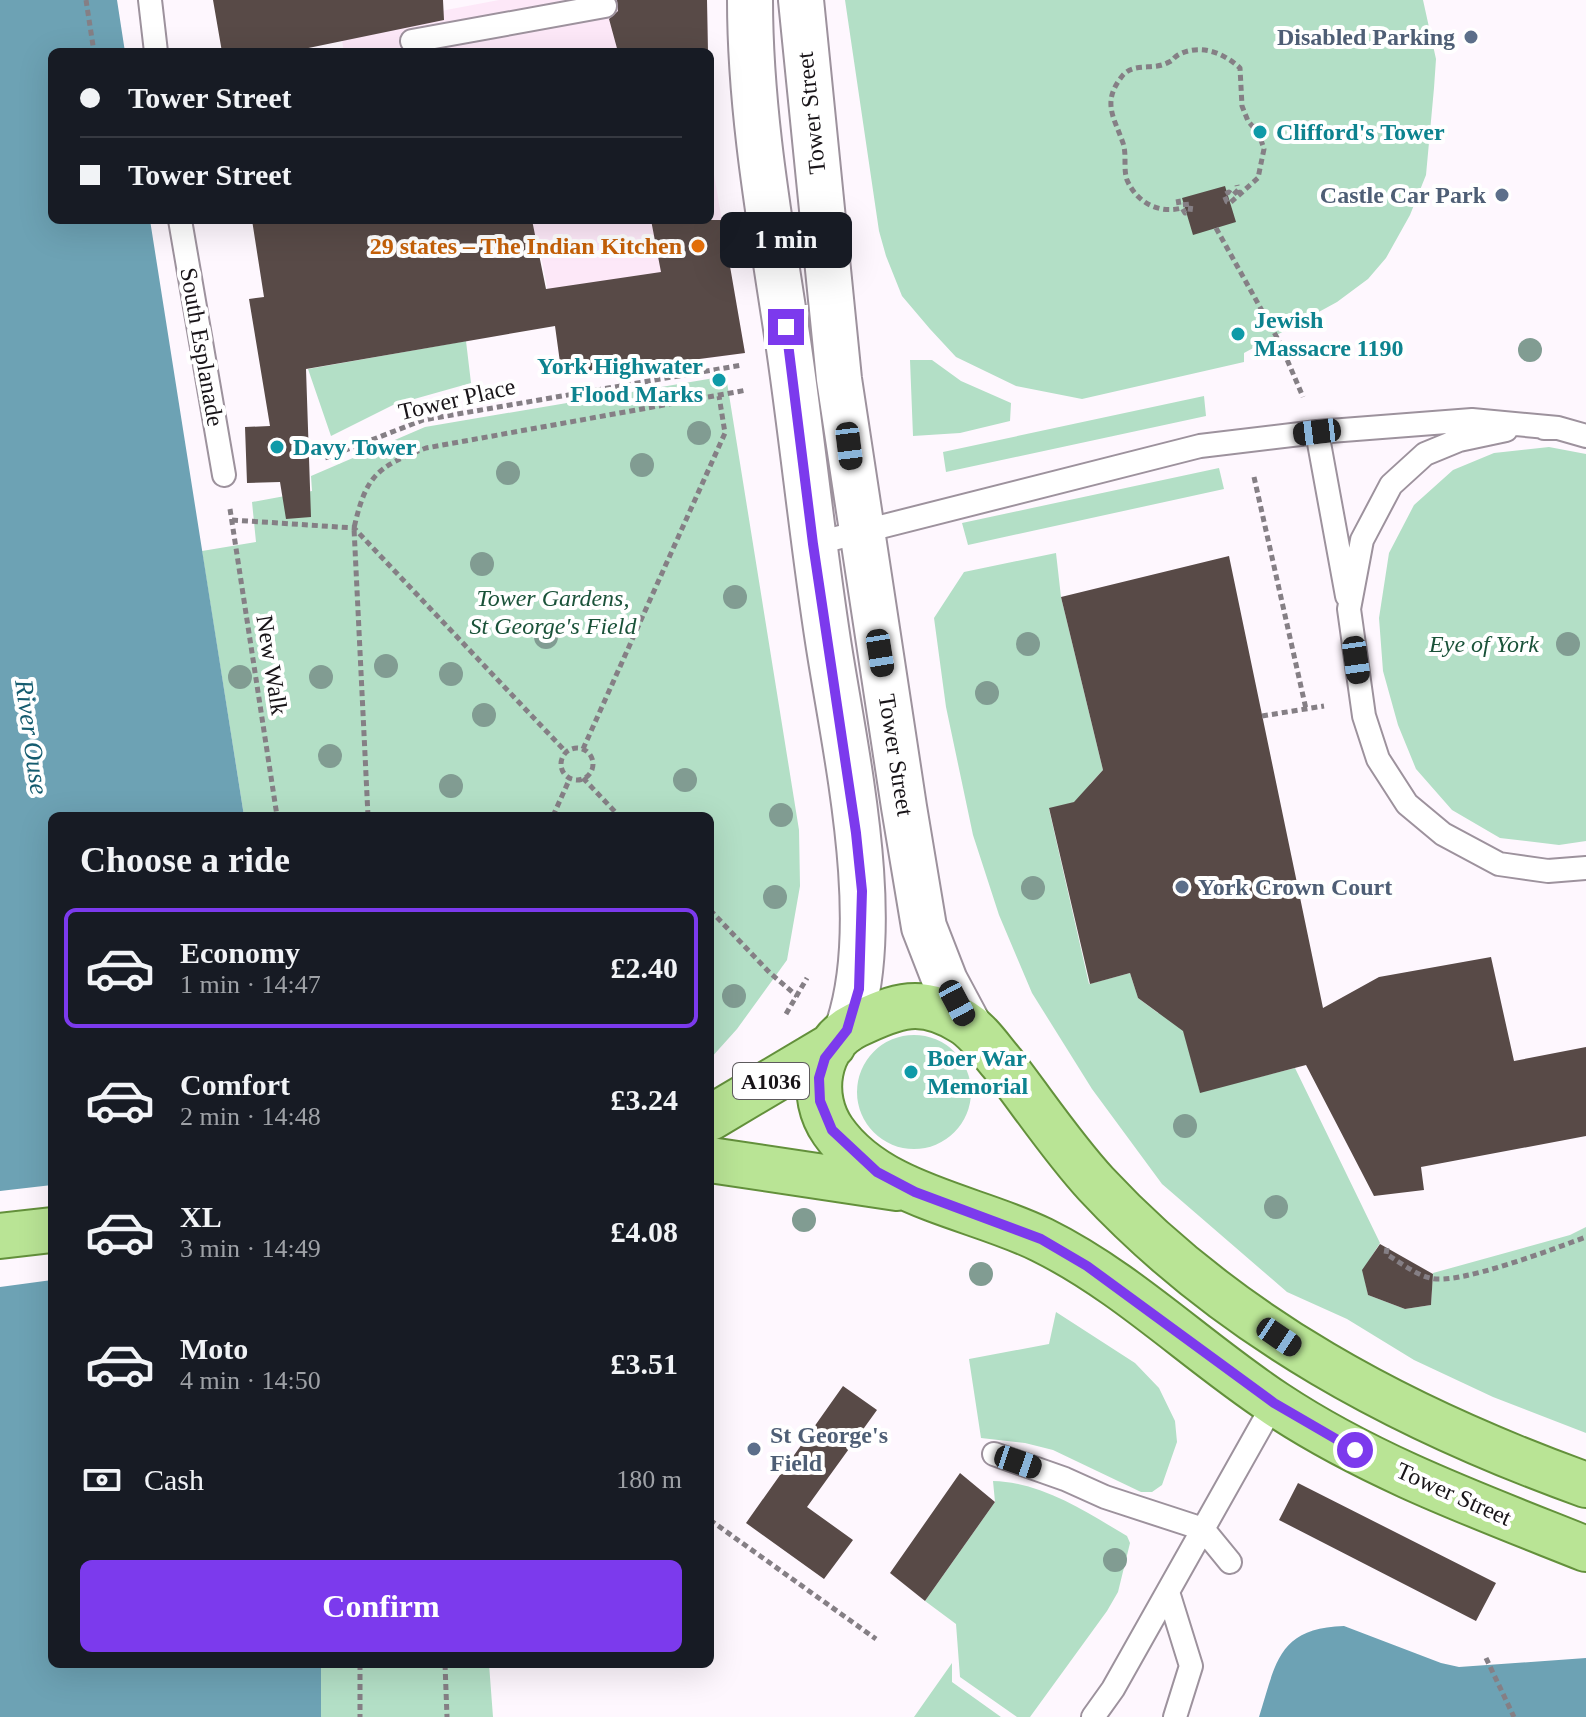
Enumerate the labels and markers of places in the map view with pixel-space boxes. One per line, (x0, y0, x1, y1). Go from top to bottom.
place label: Disabled Parking (1277, 24, 1455, 50)
marker: Disabled Parking (1462, 28, 1480, 46)
place label: Clifford's Tower (1276, 119, 1445, 145)
marker: Clifford's Tower (1251, 123, 1269, 141)
place label: Castle Car Park (1320, 182, 1487, 208)
marker: Castle Car Park (1493, 186, 1511, 204)
place label: 29 states – The Indian Kitchen (370, 233, 682, 259)
marker: 29 states – The Indian Kitchen (689, 237, 707, 255)
place label: Jewish Massacre 1190 (1254, 307, 1404, 361)
marker: Jewish Massacre 1190 (1229, 325, 1247, 343)
place label: York Highwater Flood Marks (537, 353, 703, 407)
marker: York Highwater Flood Marks (710, 371, 728, 389)
place label: Davy Tower (293, 434, 417, 460)
marker: Davy Tower (268, 438, 286, 456)
place label: York Crown Court (1198, 874, 1392, 900)
marker: York Crown Court (1173, 878, 1191, 896)
place label: Boer War Memorial (927, 1045, 1029, 1099)
marker: Boer War Memorial (902, 1063, 920, 1081)
place label: St George's Field (770, 1422, 888, 1476)
marker: St George's Field (745, 1440, 763, 1458)

